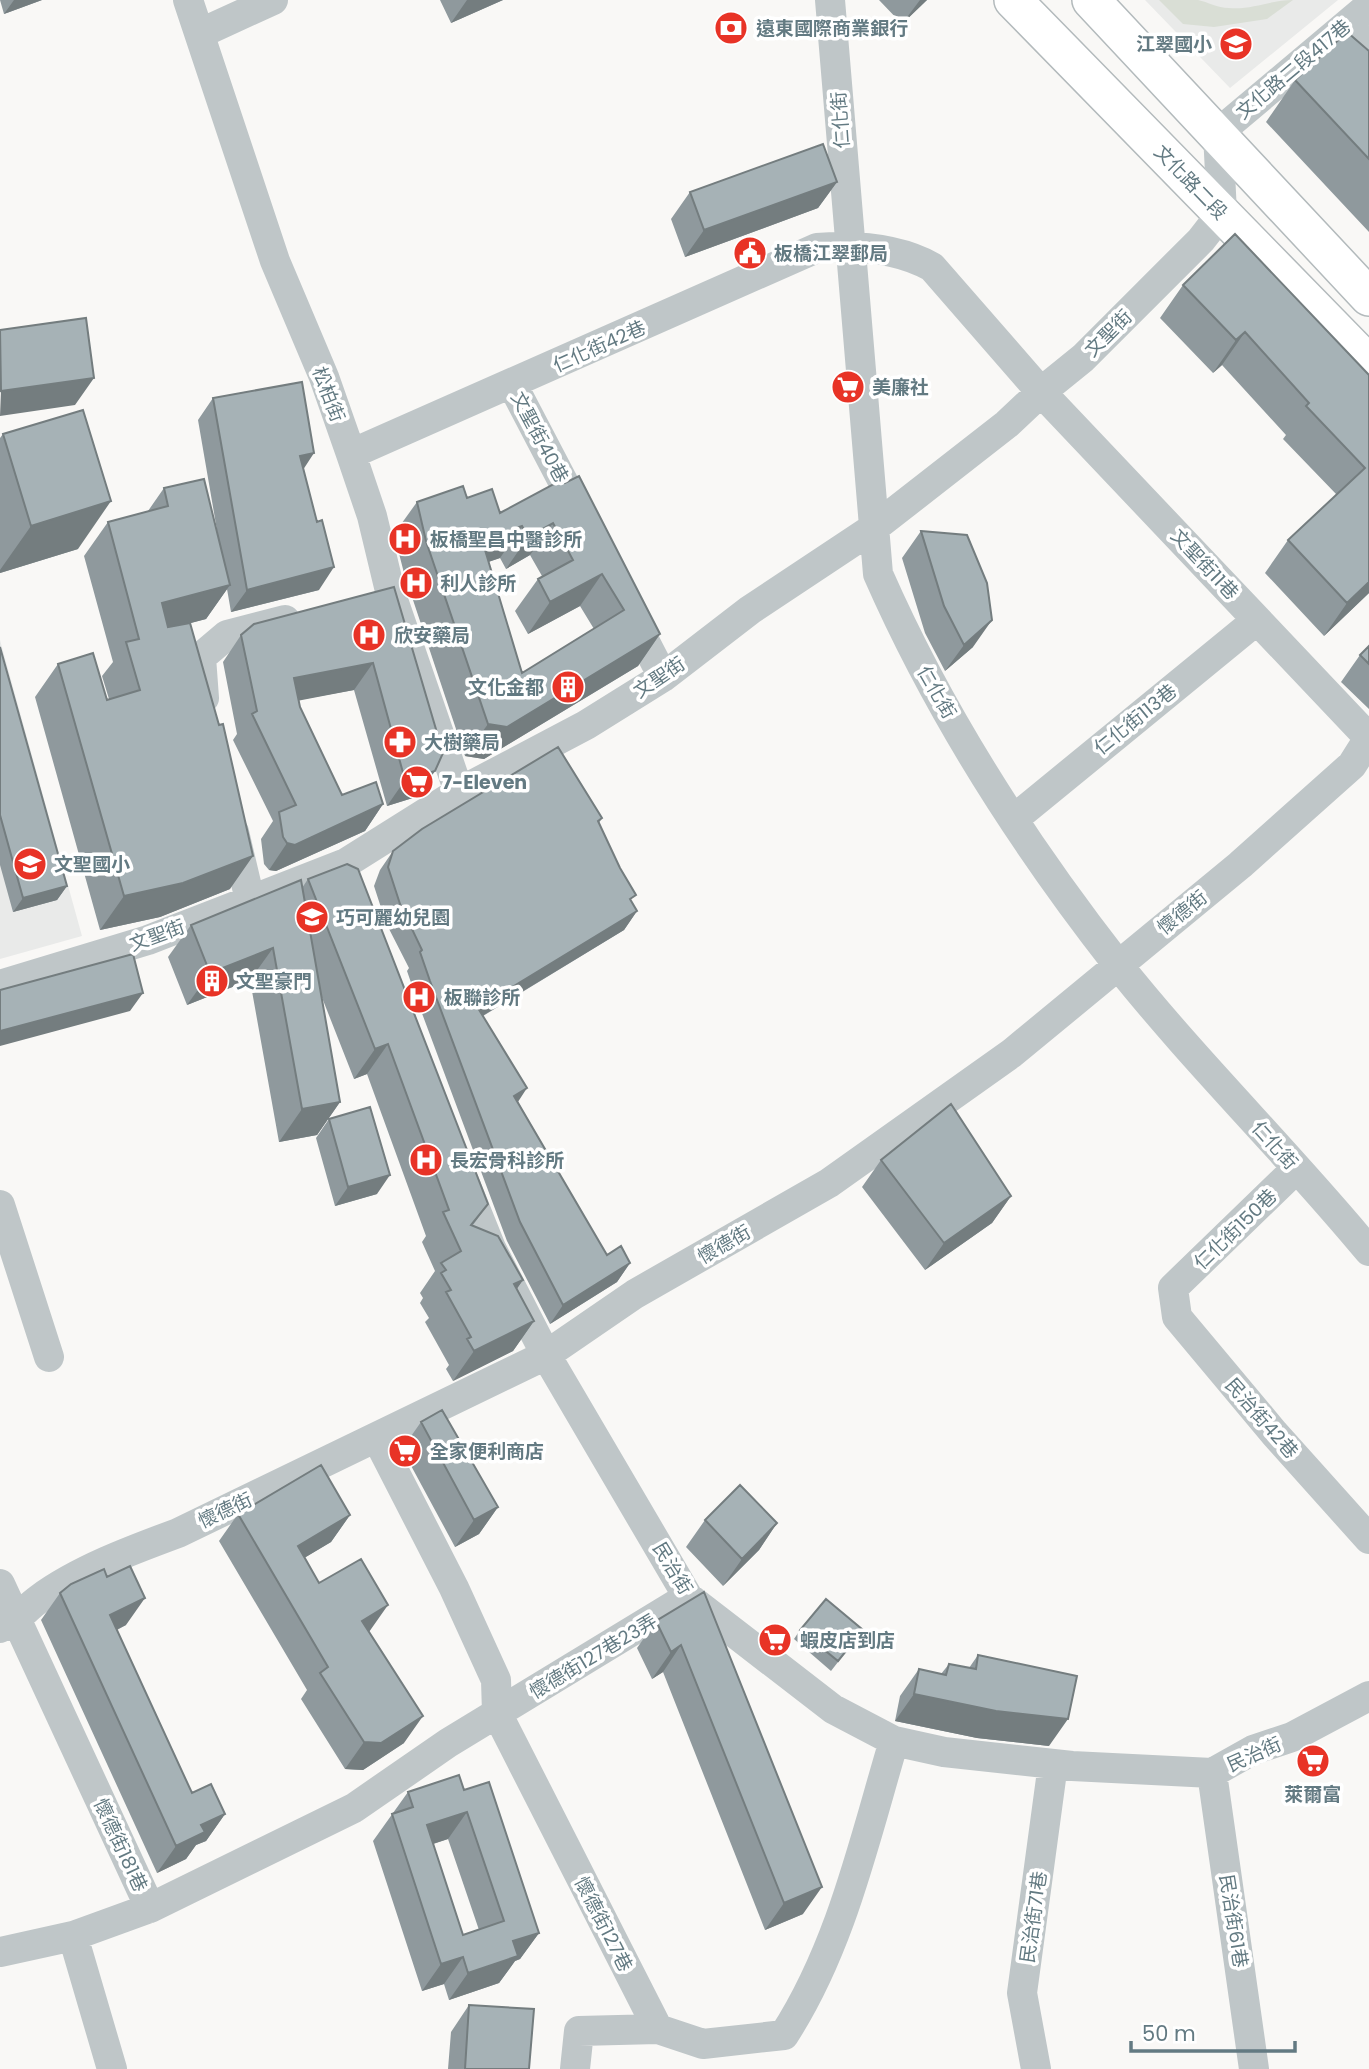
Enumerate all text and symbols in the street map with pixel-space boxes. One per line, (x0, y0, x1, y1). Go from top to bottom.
bank icon: 遠東國際商業銀行 (712, 9, 750, 47)
street label: 文化路二段417巷 (1230, 13, 1357, 125)
place label: 遠東國際商業銀行 (756, 15, 908, 42)
school or university icon: 江翠國小 (1217, 25, 1255, 63)
place label: 江翠國小 (1136, 31, 1212, 58)
street label: 仁化街 (825, 91, 856, 149)
street label: 文化路二段 (1148, 139, 1233, 226)
public building icon: 板橋江翠郵局 (731, 234, 769, 272)
place label: 板橋江翠郵局 (774, 240, 888, 267)
street label: 文聖街 (1079, 304, 1138, 363)
street label: 仁化街42巷 (549, 314, 650, 379)
street label: 松柏街 (306, 363, 351, 426)
supermarket icon: 美廉社 (829, 368, 867, 406)
place label: 美廉社 (872, 374, 929, 401)
street label: 文聖街40巷 (504, 387, 575, 488)
hospital icon: 板橋聖昌中醫診所 (386, 520, 424, 558)
street label: 文聖街11巷 (1165, 523, 1245, 606)
place label: 板橋聖昌中醫診所 (430, 526, 582, 553)
hospital icon: 利人診所 (397, 564, 435, 602)
place label: 利人診所 (440, 570, 516, 597)
hospital icon: 欣安藥局 (350, 616, 388, 654)
place label: 欣安藥局 (394, 622, 470, 649)
street label: 文聖街 (628, 650, 690, 705)
street label: 仁化街 (911, 661, 963, 724)
building icon: 文化金都 (549, 668, 587, 706)
place label: 文化金都 (468, 674, 544, 701)
street label: 仁化街113巷 (1088, 678, 1182, 761)
pharmacy icon: 大樹藥局 (381, 723, 419, 761)
place label: 大樹藥局 (424, 729, 500, 756)
supermarket icon: 7-Eleven (398, 763, 436, 801)
place label: 7-Eleven (442, 769, 527, 796)
school or university icon: 文聖國小 (11, 845, 49, 883)
place label: 文聖國小 (54, 851, 130, 878)
street label: 懷德街 (1152, 884, 1213, 941)
school or university icon: 巧可麗幼兒園 (293, 898, 331, 936)
place label: 巧可麗幼兒園 (336, 904, 450, 931)
street label: 文聖街 (126, 913, 189, 958)
building icon: 文聖豪門 (193, 962, 231, 1000)
place label: 文聖豪門 (236, 968, 312, 995)
hospital icon: 板聯診所 (400, 978, 438, 1016)
place label: 板聯診所 (444, 984, 520, 1011)
street label: 仁化街 (1246, 1115, 1304, 1176)
hospital icon: 長宏骨科診所 (407, 1141, 445, 1179)
place label: 長宏骨科診所 (450, 1147, 564, 1174)
street label: 仁化街150巷 (1188, 1183, 1283, 1276)
street label: 懷德街 (693, 1218, 756, 1270)
street label: 民治街42巷 (1219, 1372, 1304, 1465)
supermarket icon: 全家便利商店 (386, 1432, 424, 1470)
place label: 全家便利商店 (430, 1438, 544, 1465)
street label: 懷德街 (194, 1486, 257, 1535)
street label: 民治街 (646, 1537, 699, 1600)
street label: 懷德街127巷23弄 (524, 1608, 662, 1705)
supermarket icon: 蝦皮店到店 (756, 1621, 794, 1659)
place label: 蝦皮店到店 (800, 1627, 895, 1654)
street label: 民治街 (1223, 1731, 1286, 1778)
supermarket icon: 萊爾富 (1294, 1742, 1332, 1780)
place label: 萊爾富 (1284, 1781, 1342, 1808)
street label: 懷德街181巷 (87, 1794, 154, 1896)
street label: 民治街71巷 (1014, 1869, 1053, 1965)
street label: 懷德街127巷 (568, 1872, 639, 1976)
street label: 民治街61巷 (1213, 1872, 1254, 1970)
scale bar (1131, 2010, 1296, 2054)
text: 50 m (1142, 2019, 1196, 2048)

